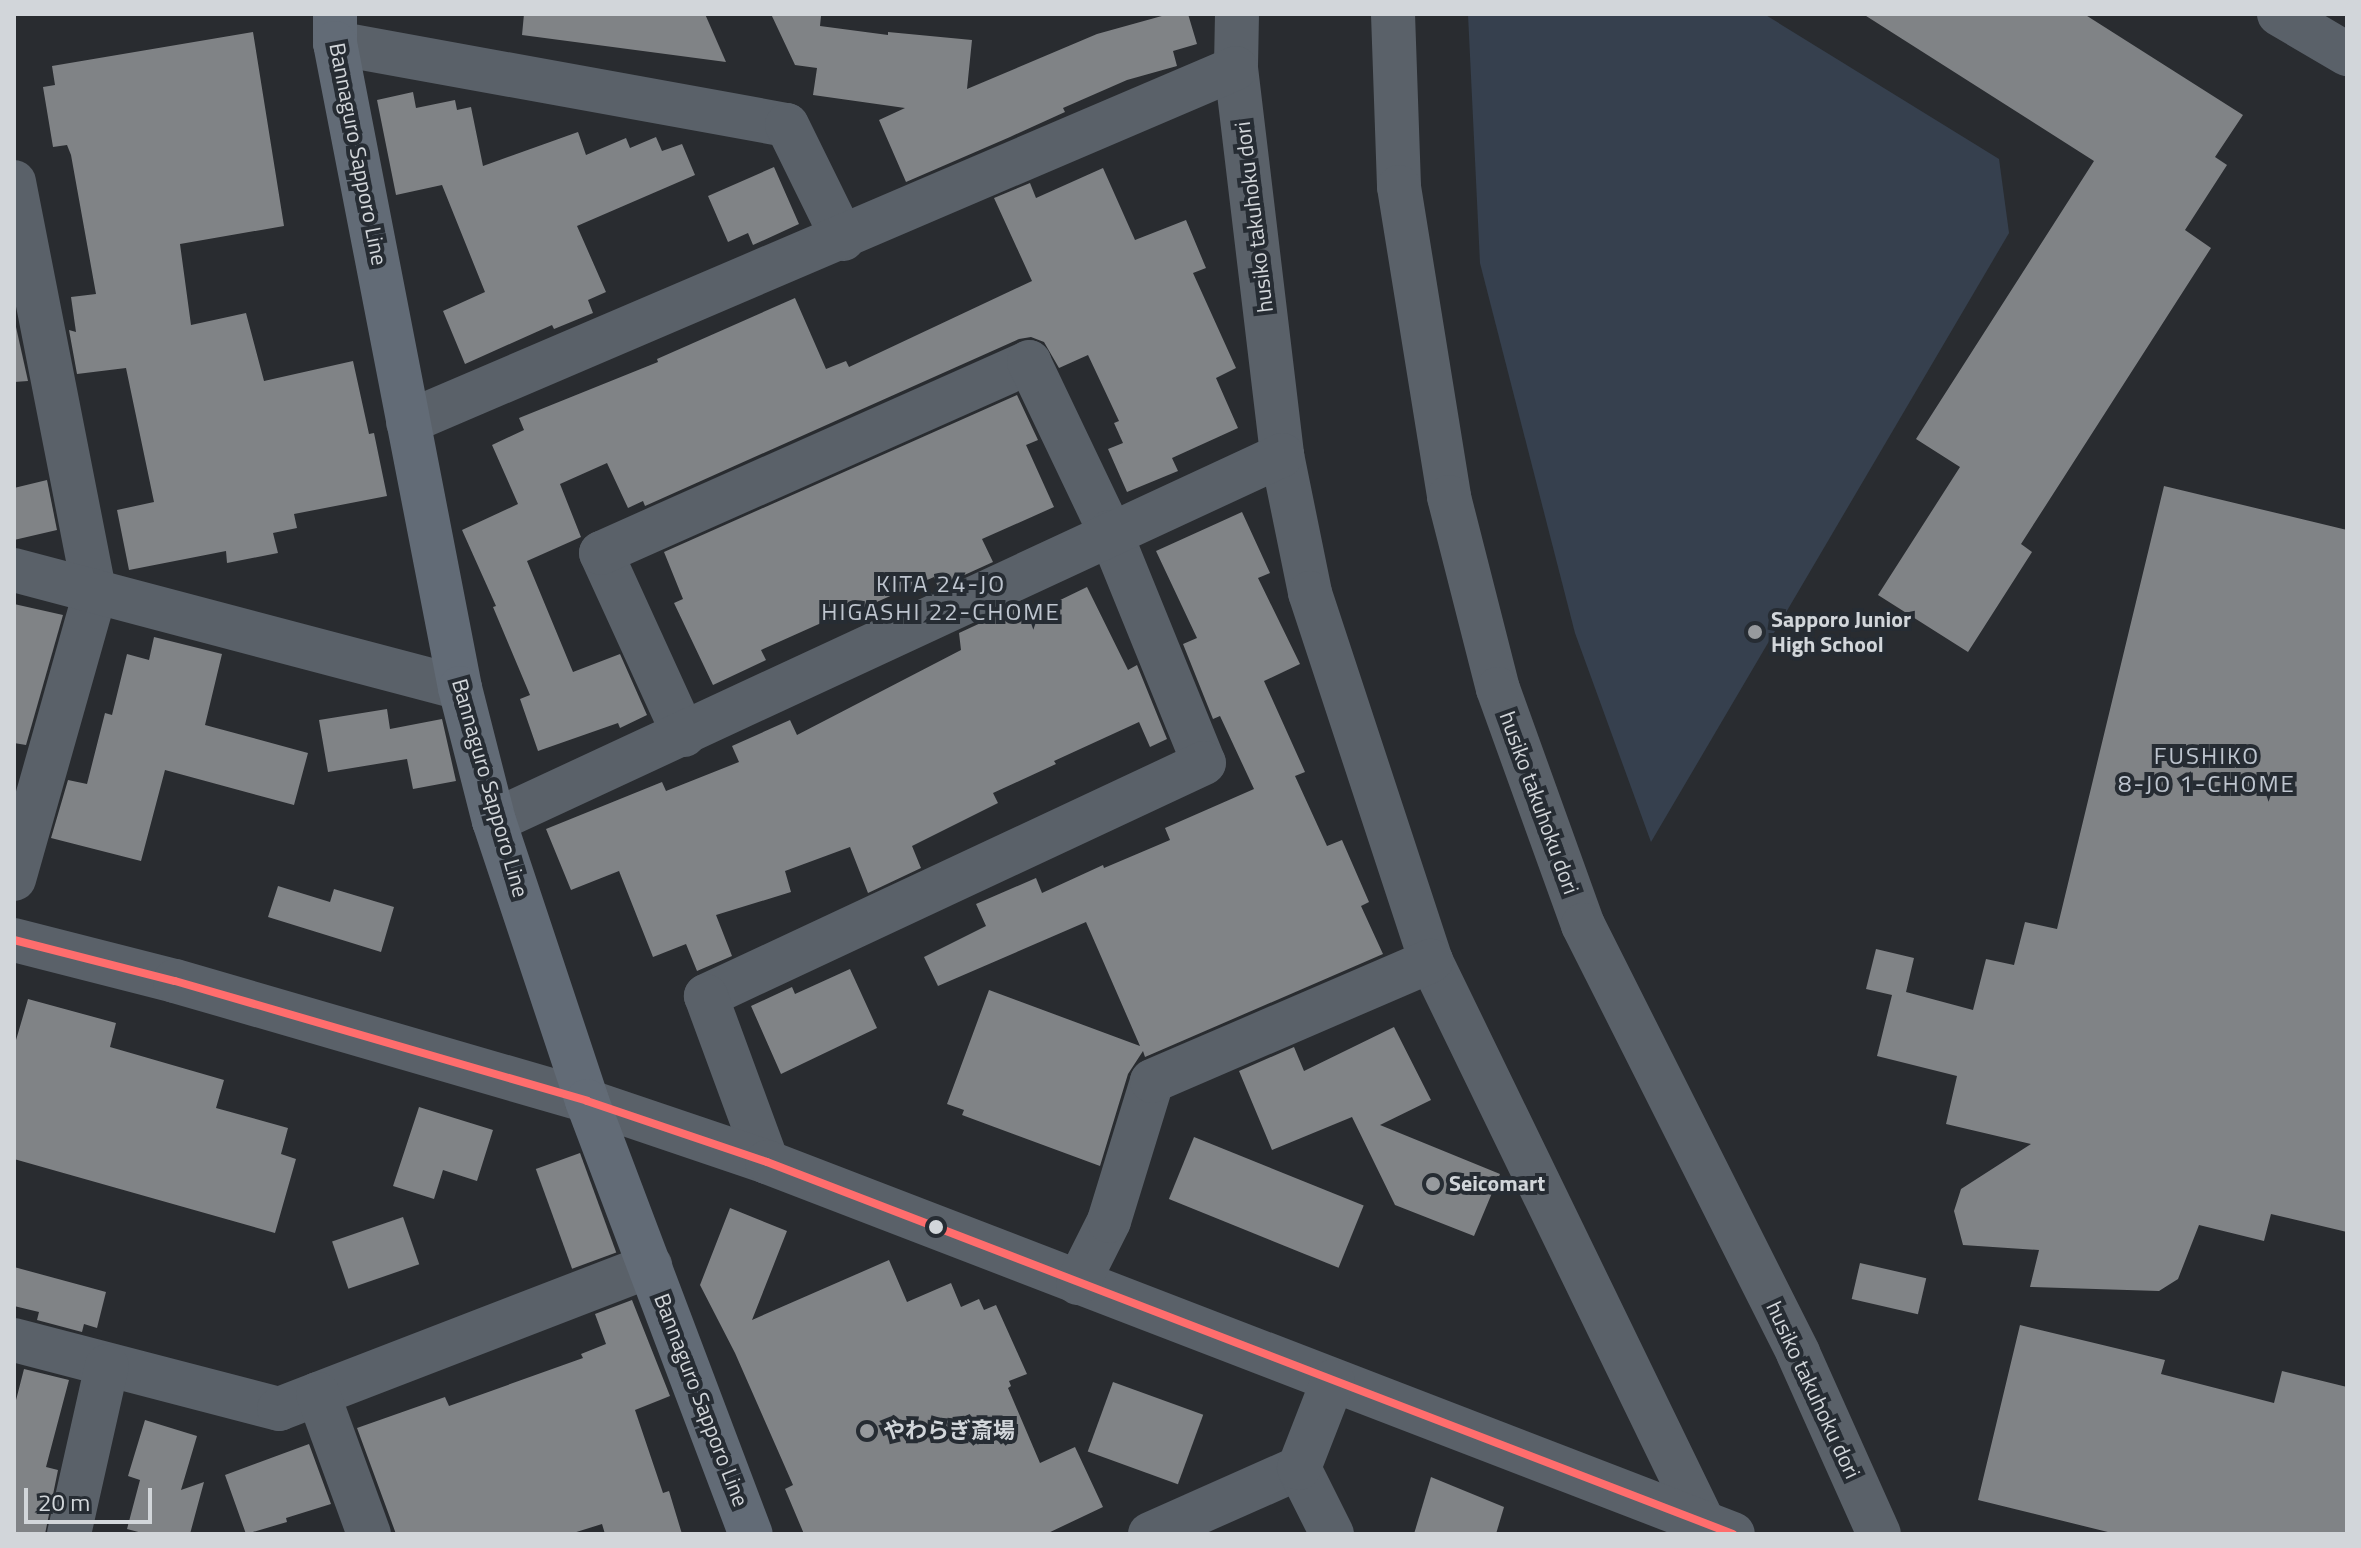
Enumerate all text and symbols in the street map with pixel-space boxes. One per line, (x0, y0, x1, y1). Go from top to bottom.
street label: Bannaguro Sapporo Line (323, 41, 393, 267)
street label: husiko takuhoku dori (1229, 120, 1279, 314)
district label: KITA 24-JO HIGASHI 22-CHOME (821, 570, 1061, 626)
place label: Sapporo Junior High School (1771, 606, 1911, 658)
marker: Sapporo Junior High School (1746, 623, 1764, 641)
street label: Bannaguro Sapporo Line (446, 676, 534, 900)
street label: husiko takuhoku dori (1494, 708, 1584, 898)
district label: FUSHIKO 8-JO 1-CHOME (2118, 742, 2296, 798)
place label: Seicomart (1449, 1171, 1545, 1197)
marker: Seicomart (1424, 1175, 1442, 1193)
unlabelled marker (928, 1219, 944, 1235)
street label: Bannaguro Sapporo Line (648, 1290, 754, 1510)
street label: husiko takuhoku dori (1760, 1297, 1866, 1483)
place label: やわらぎ斎場 (883, 1418, 1015, 1444)
marker: やわらぎ斎場 (858, 1422, 876, 1440)
scale bar (28, 1472, 156, 1522)
text: 20 m (38, 1484, 90, 1520)

